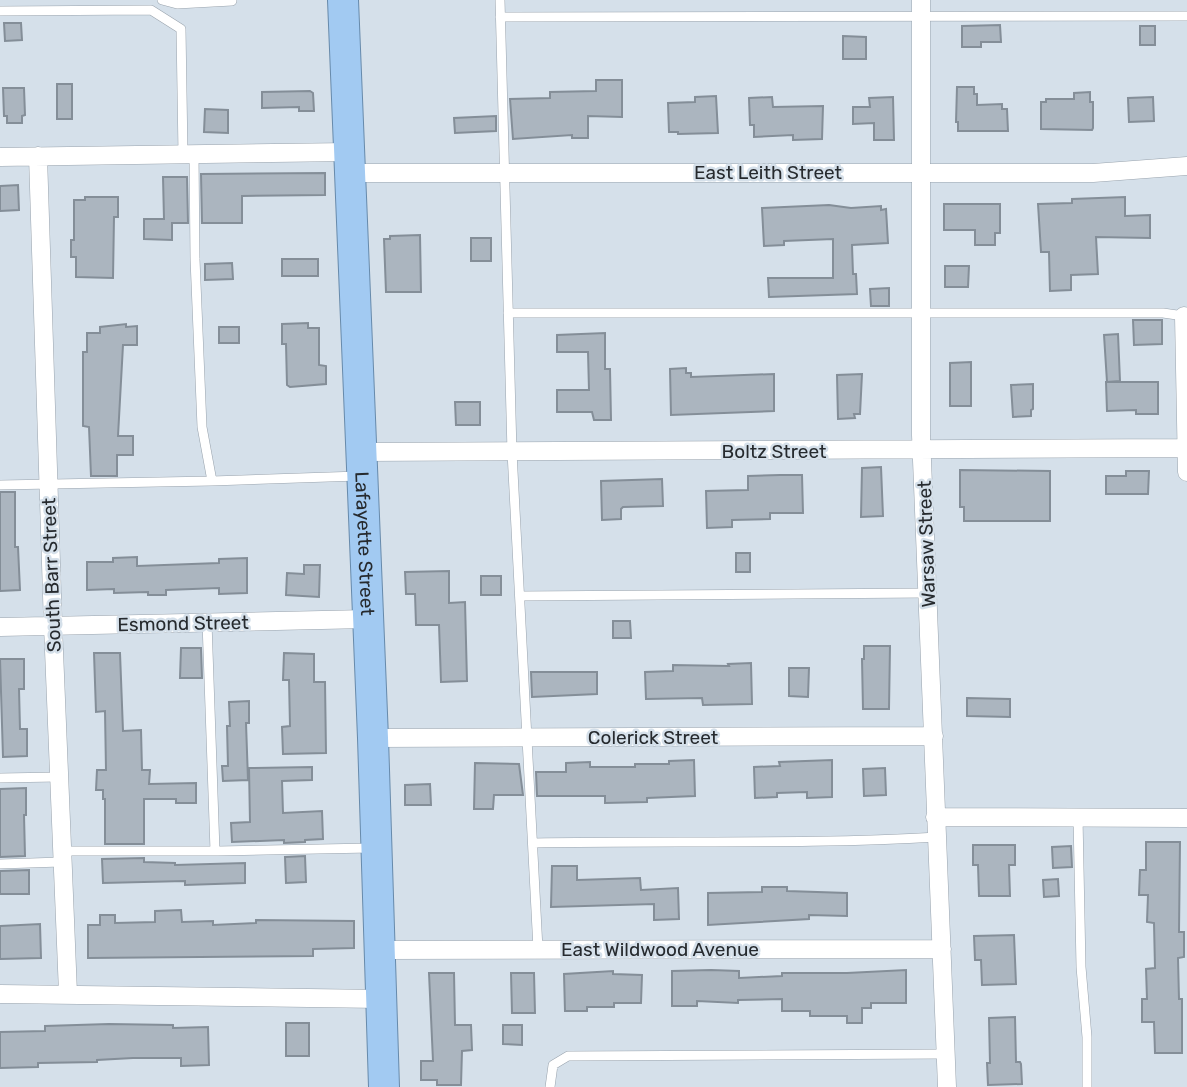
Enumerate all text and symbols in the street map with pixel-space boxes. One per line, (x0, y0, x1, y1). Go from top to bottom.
street label: East Leith Street (694, 161, 843, 184)
street label: Boltz Street (722, 440, 827, 463)
street label: Lafayette Street (350, 471, 379, 617)
street label: Warsaw Street (913, 480, 940, 608)
street label: South Barr Street (37, 497, 66, 653)
street label: Esmond Street (117, 611, 249, 636)
street label: Colerick Street (588, 726, 719, 749)
street label: East Wildwood Avenue (561, 938, 759, 961)

